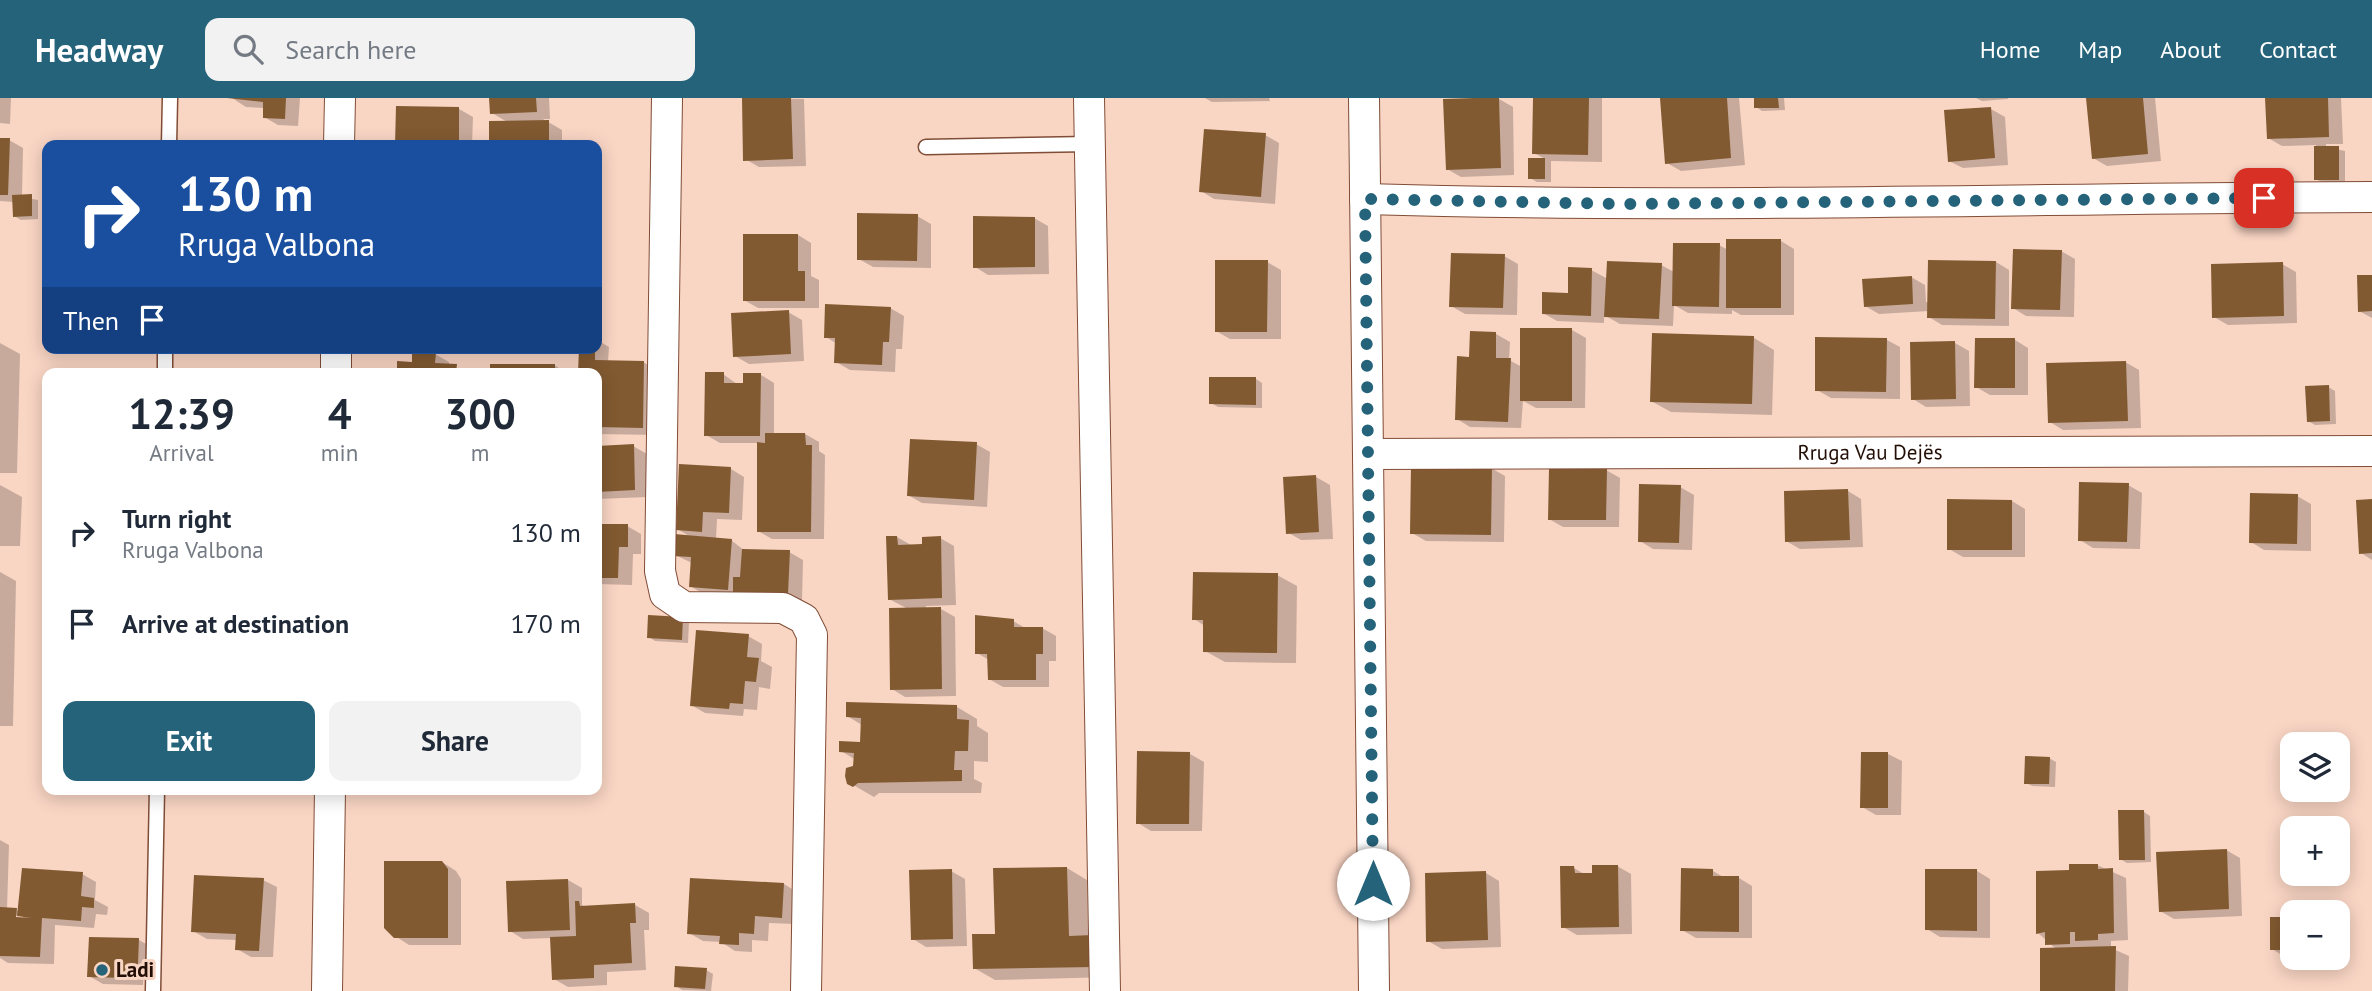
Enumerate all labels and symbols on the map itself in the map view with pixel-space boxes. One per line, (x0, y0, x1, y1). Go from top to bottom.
pin (2234, 168, 2294, 228)
street label: Rruga Vau Dejës (1797, 438, 1943, 466)
position arrow (1336, 847, 1410, 921)
place label: Ladi (116, 956, 154, 983)
marker: Ladi (94, 962, 110, 978)

